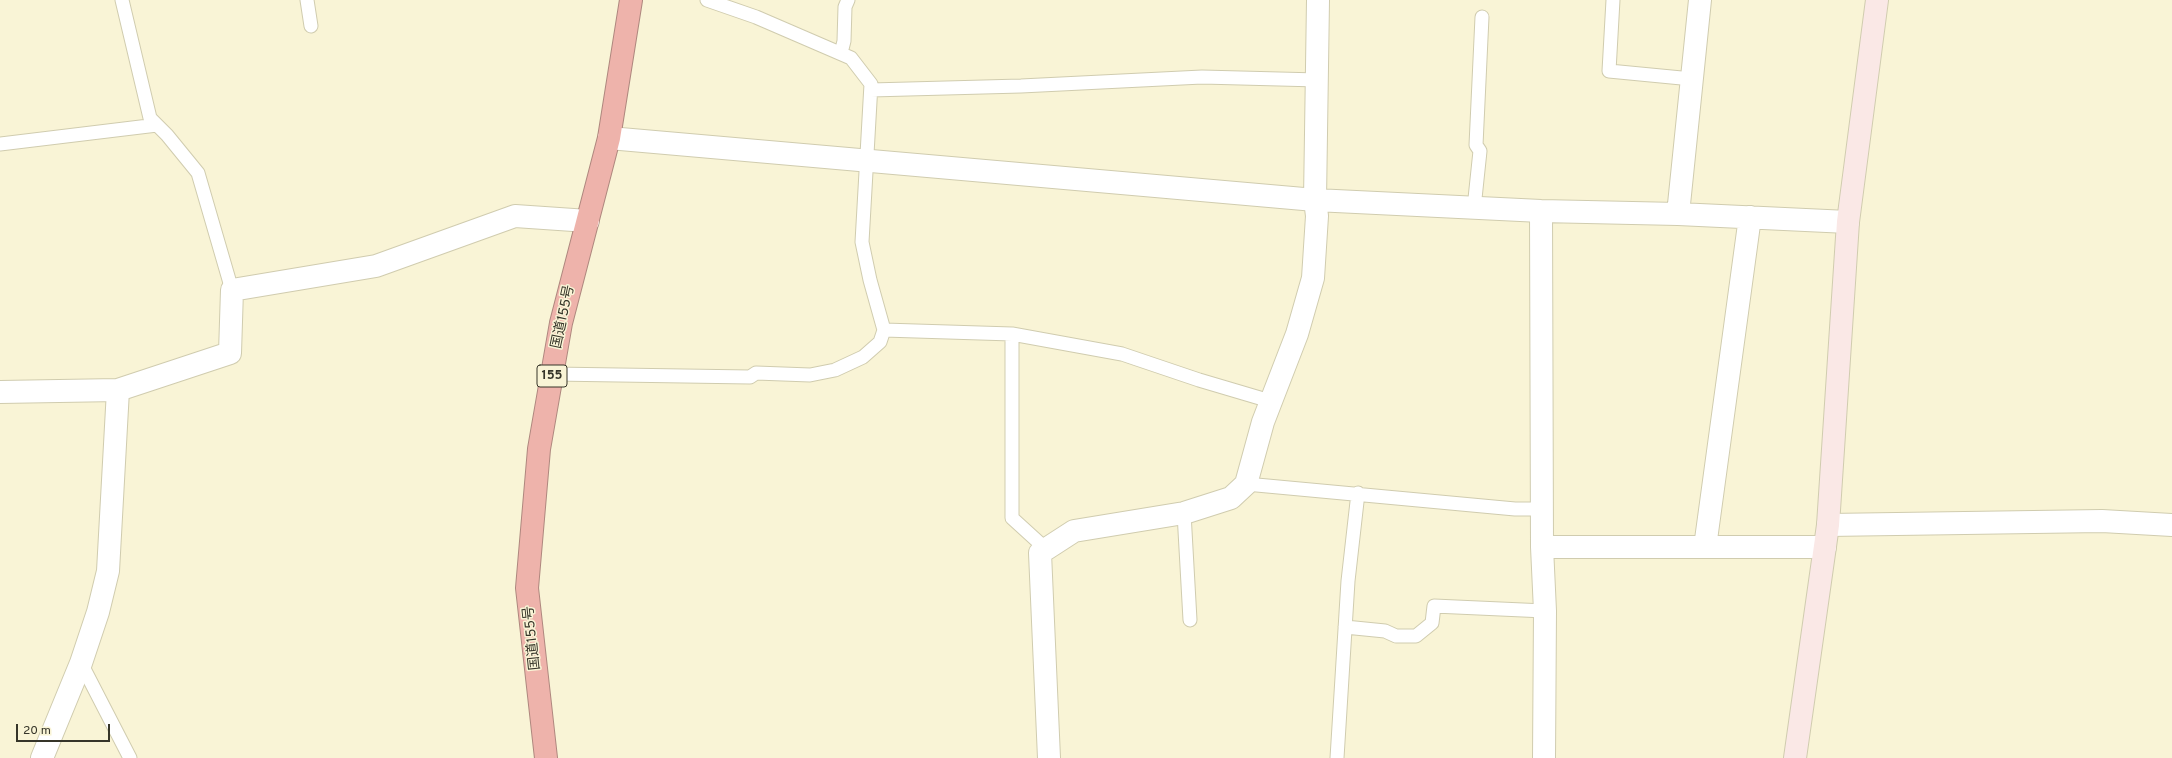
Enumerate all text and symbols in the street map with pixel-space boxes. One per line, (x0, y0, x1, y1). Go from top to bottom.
street label: 国道155号 (549, 284, 579, 350)
road number: 155 (537, 365, 567, 387)
street label: 国道155号 (521, 605, 545, 671)
scale bar (18, 716, 112, 742)
text: 20 m (23, 723, 51, 739)

